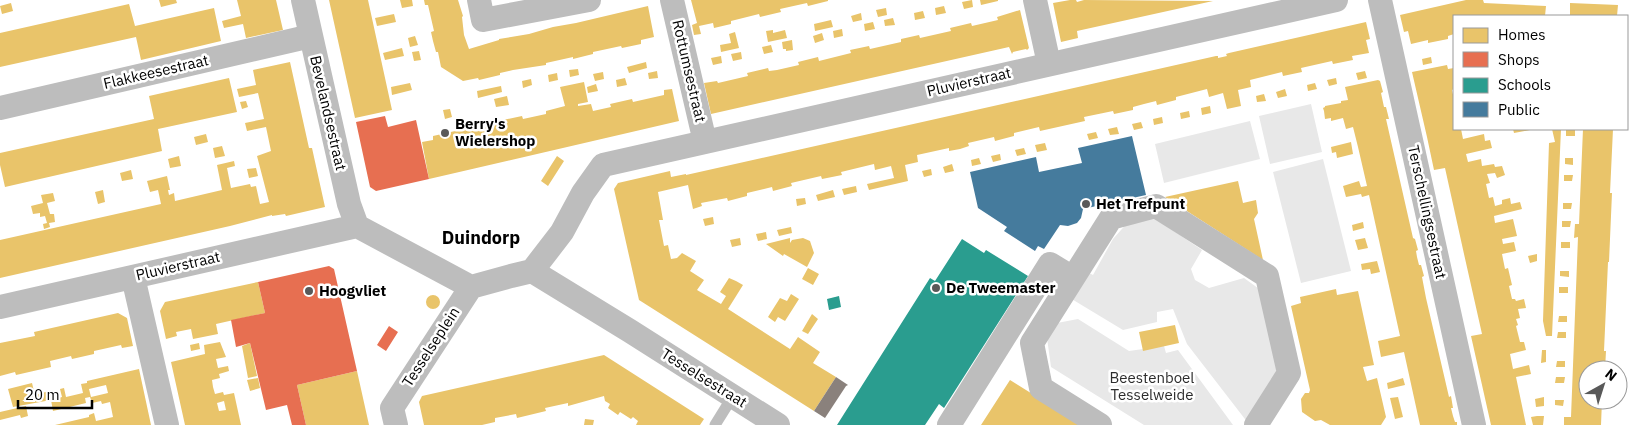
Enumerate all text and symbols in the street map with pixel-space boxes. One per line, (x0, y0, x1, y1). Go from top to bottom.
legend (1453, 15, 1628, 130)
street label: Rottumsestraat (668, 18, 711, 124)
text: Homes (1498, 25, 1546, 44)
street label: Flakkeesestraat (101, 50, 210, 93)
text: Shops (1498, 50, 1540, 69)
street label: Bevelandsestraat (306, 54, 351, 172)
street label: Pluvierstraat (925, 63, 1013, 100)
text: Schools (1498, 75, 1551, 94)
text: Public (1498, 100, 1540, 119)
place label: Berry's Wielershop (455, 114, 535, 150)
marker: Berry's Wielershop (439, 127, 451, 139)
street label: Terschellingsestraat (1404, 143, 1451, 280)
place label: Het Trefpunt (1096, 194, 1185, 213)
marker: Het Trefpunt (1080, 198, 1092, 210)
district label: Duindorp (442, 226, 520, 249)
street label: Pluvierstraat (134, 247, 222, 284)
place label: De Tweemaster (946, 278, 1056, 297)
place label: Hoogvliet (319, 281, 386, 300)
marker: De Tweemaster (930, 282, 942, 294)
marker: Hoogvliet (303, 285, 315, 297)
street label: Tesselseplein (398, 303, 463, 390)
street label: Tesselsestraat (658, 344, 751, 411)
north arrow (1578, 360, 1628, 410)
text: N (1602, 365, 1621, 385)
park label: Beestenboel Tesselweide (1110, 368, 1194, 404)
scale bar (18, 378, 91, 410)
text: 20 m (25, 385, 60, 404)

